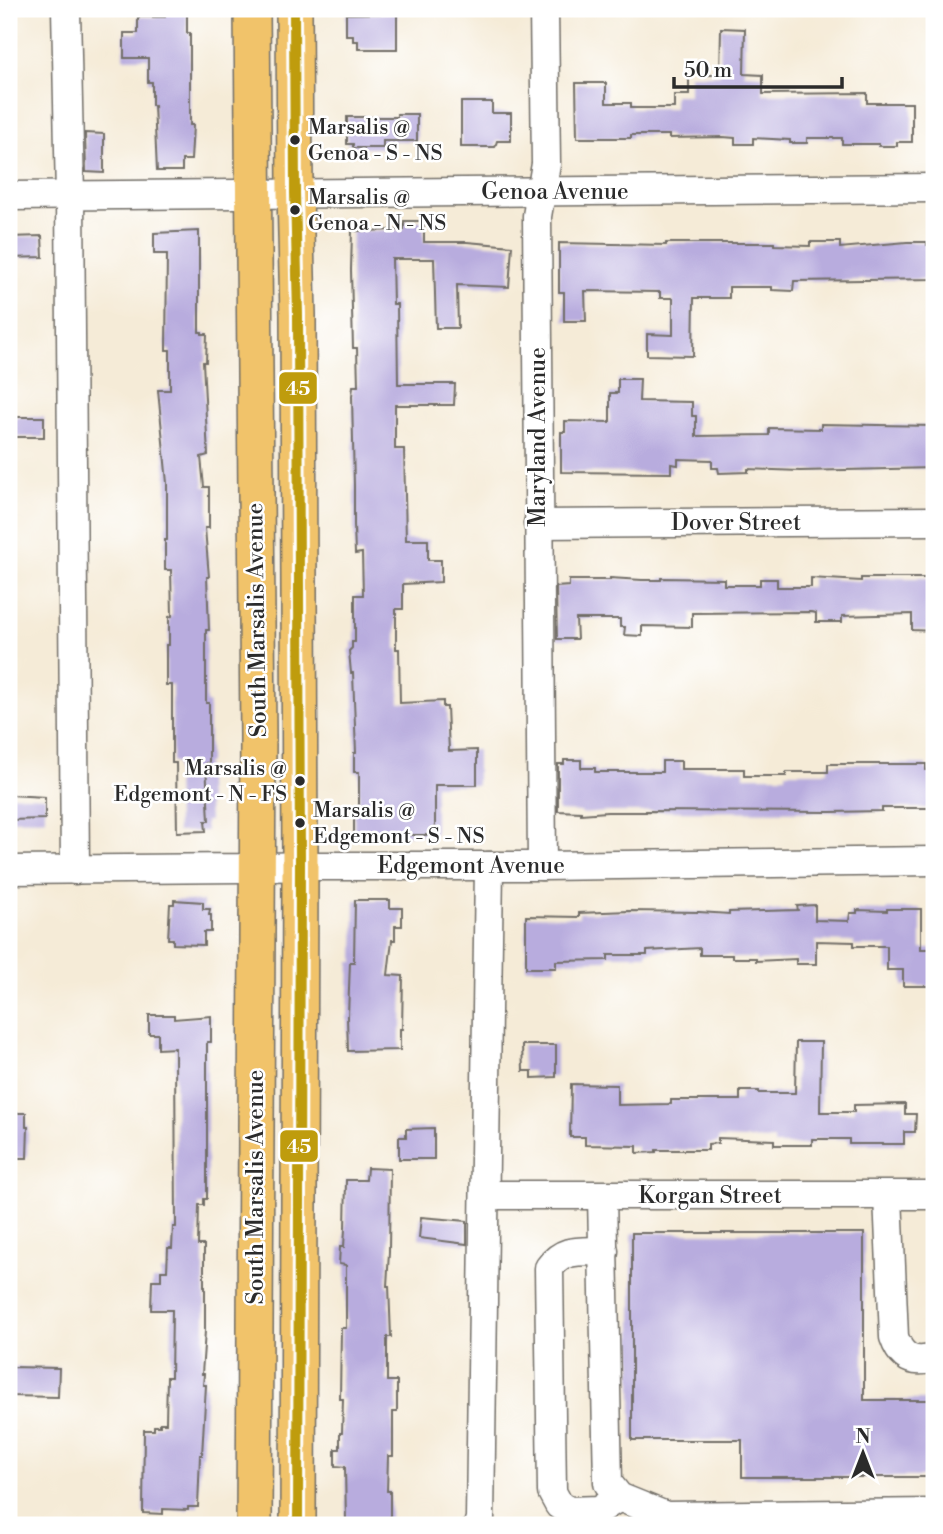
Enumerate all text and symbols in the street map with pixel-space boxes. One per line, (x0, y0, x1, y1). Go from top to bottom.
scale bar (674, 46, 842, 90)
text: 50 m (684, 58, 732, 84)
place label: Marsalis @ Genoa - S - NS (308, 115, 443, 167)
marker: Marsalis @ Genoa - S - NS (288, 133, 302, 147)
street label: Genoa Avenue (481, 178, 629, 206)
place label: Marsalis @ Genoa - N - NS (308, 185, 446, 237)
marker: Marsalis @ Genoa - N - NS (288, 203, 302, 217)
street label: Maryland Avenue (524, 347, 552, 527)
line badge: 45 (278, 371, 318, 405)
text: 45 (286, 377, 310, 401)
street label: South Marsalis Avenue (241, 502, 273, 738)
street label: Dover Street (671, 509, 801, 537)
place label: Marsalis @ Edgemont - N - FS (114, 756, 287, 808)
marker: Marsalis @ Edgemont - N - FS (293, 774, 307, 788)
place label: Marsalis @ Edgemont - S - NS (313, 798, 484, 850)
marker: Marsalis @ Edgemont - S - NS (293, 816, 307, 830)
street label: Edgemont Avenue (377, 852, 565, 880)
street label: South Marsalis Avenue (242, 1070, 270, 1304)
line badge: 45 (279, 1129, 319, 1163)
text: 45 (287, 1135, 311, 1159)
street label: Korgan Street (638, 1182, 782, 1210)
north arrow (828, 1418, 898, 1488)
text: N (855, 1425, 871, 1449)

